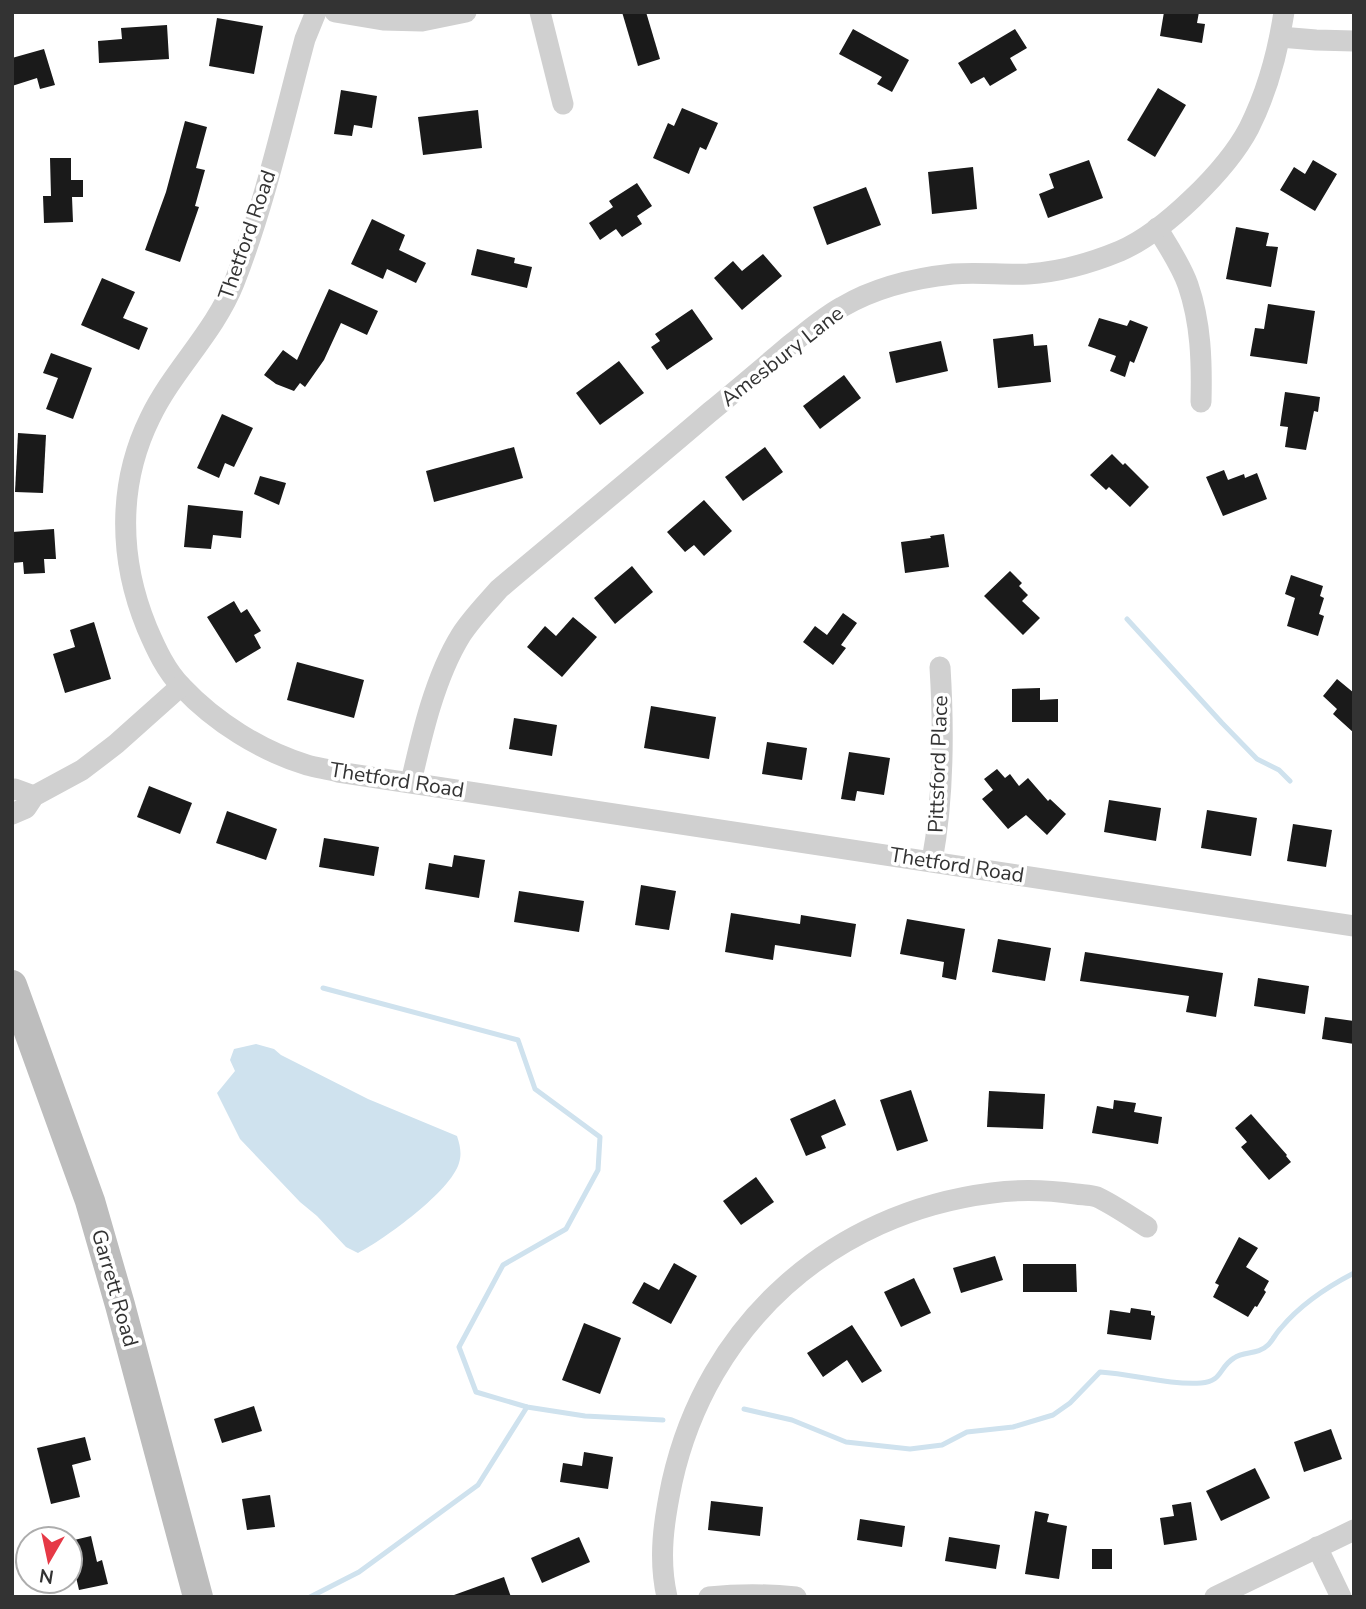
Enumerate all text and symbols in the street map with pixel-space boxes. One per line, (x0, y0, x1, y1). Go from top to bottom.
street label: Thetford Road (212, 166, 282, 304)
street label: Amesbury Lane (715, 299, 849, 413)
street label: Pittsford Place (922, 695, 954, 833)
street label: Thetford Road (328, 756, 466, 804)
street label: Thetford Road (888, 841, 1026, 889)
street label: Garrett Road (85, 1226, 145, 1350)
north arrow (14, 1525, 84, 1595)
text: N (37, 1562, 56, 1590)

